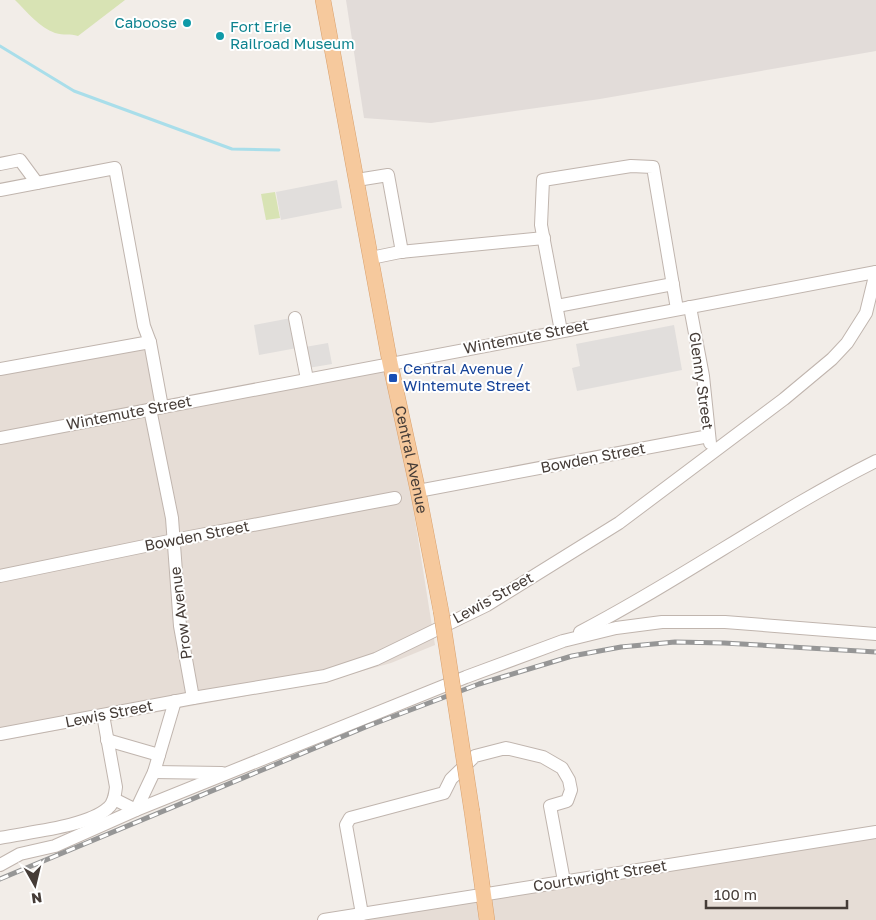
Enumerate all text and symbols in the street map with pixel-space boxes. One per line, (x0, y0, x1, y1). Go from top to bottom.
place label: Caboose (114, 13, 177, 31)
marker: Caboose (181, 17, 193, 29)
place label: Fort Erie Railroad Museum (230, 17, 354, 52)
marker: Fort Erie Railroad Museum (214, 30, 226, 42)
street label: Wintemute Street (462, 315, 590, 357)
street label: Glenny Street (686, 331, 718, 431)
place label: Central Avenue / Wintemute Street (403, 359, 530, 394)
marker: Central Avenue / Wintemute Street (387, 372, 399, 384)
street label: Wintemute Street (65, 391, 193, 433)
street label: Central Avenue (392, 404, 432, 515)
street label: Bowden Street (539, 438, 647, 476)
street label: Bowden Street (143, 516, 251, 554)
street label: Prow Avenue (165, 565, 195, 660)
street label: Lewis Street (449, 568, 536, 627)
street label: Lewis Street (63, 696, 154, 730)
street label: Courtwright Street (532, 856, 668, 894)
north arrow (10, 860, 60, 910)
scale bar (706, 878, 847, 910)
text: 100 m (714, 885, 757, 903)
text: N (30, 889, 43, 908)

